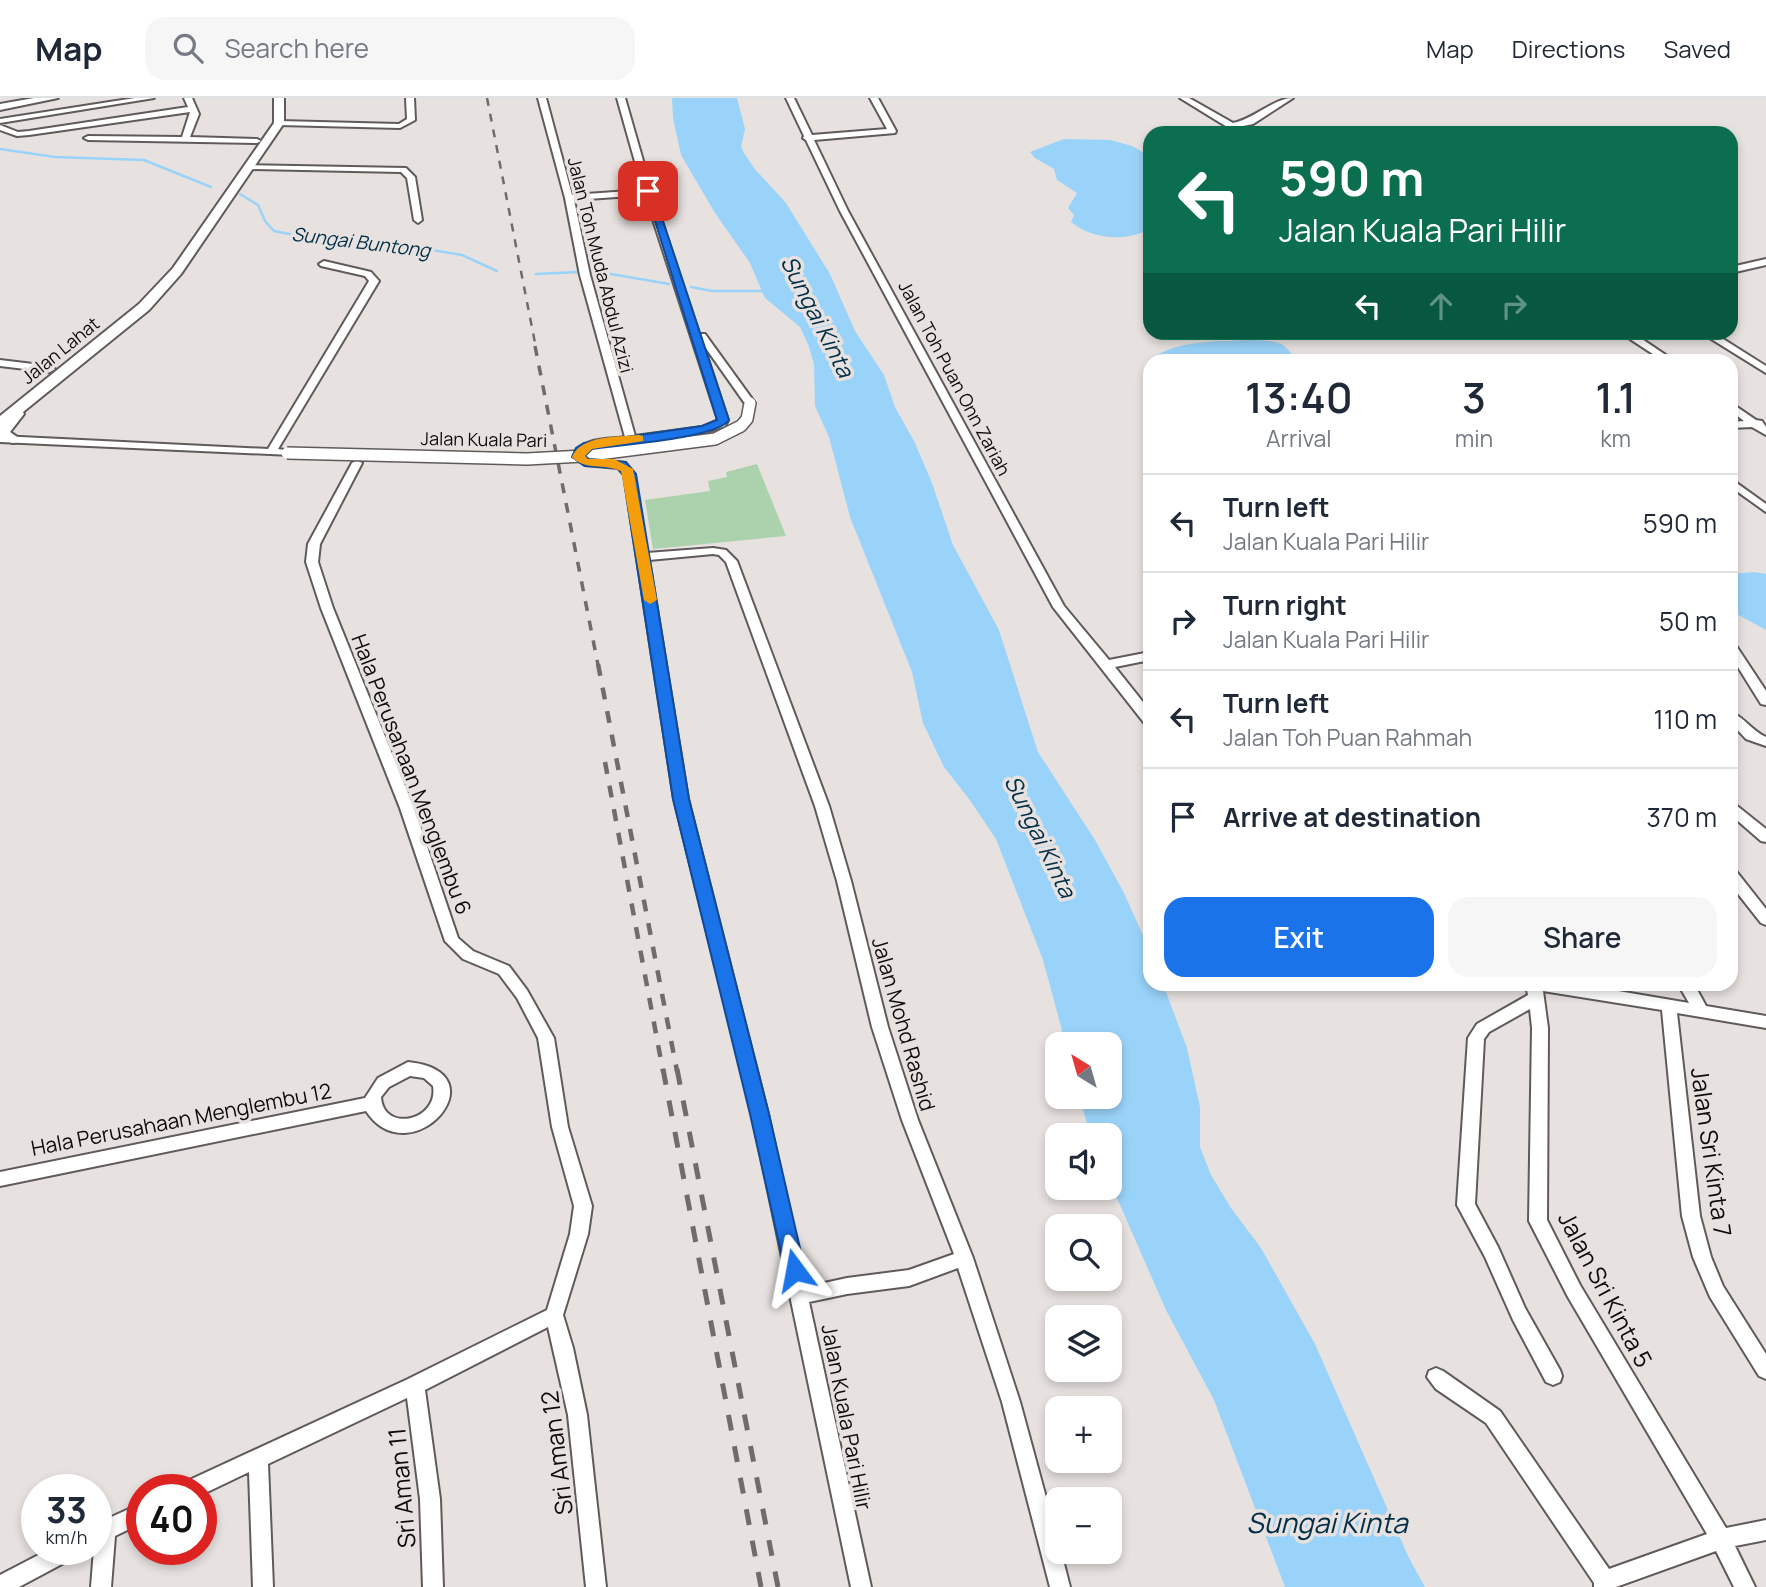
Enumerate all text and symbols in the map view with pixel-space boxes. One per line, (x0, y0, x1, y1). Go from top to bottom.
search box (145, 17, 635, 80)
text: Map (35, 26, 103, 71)
icon: search (169, 29, 207, 67)
text: Search here (225, 30, 369, 66)
text: Map (1426, 32, 1474, 65)
text: Directions (1512, 32, 1625, 65)
text: Saved (1663, 32, 1731, 65)
text: 590 m (1279, 144, 1424, 211)
icon: left (1164, 154, 1255, 245)
street label: Jalan Toh Muda Abdul Azizi (563, 155, 639, 375)
pin (618, 161, 678, 221)
icon: arrive (629, 172, 667, 210)
text: Jalan Kuala Pari Hilir (1279, 208, 1566, 252)
water label: Sungai Buntong (290, 221, 434, 264)
water label: Sungai Kinta (774, 250, 863, 383)
street label: Jalan Toh Puan Onn Zariah (893, 276, 1017, 480)
icon: left (1349, 287, 1387, 325)
icon: ahead (1422, 287, 1460, 325)
icon: right (1495, 287, 1533, 325)
street label: Jalan Lahat (16, 311, 104, 389)
text: 13:40 (1245, 368, 1353, 426)
text: 3 (1462, 368, 1486, 426)
text: 1.1 (1595, 368, 1636, 426)
text: Arrival (1266, 422, 1332, 454)
text: min (1455, 422, 1493, 454)
text: km (1600, 422, 1631, 454)
street label: Jalan Kuala Pari (421, 426, 547, 452)
text: Turn left (1223, 489, 1330, 525)
icon: left (1164, 504, 1202, 542)
text: 590 m (1643, 505, 1717, 541)
text: Jalan Kuala Pari Hilir (1223, 525, 1429, 557)
text: Turn right (1223, 587, 1347, 623)
icon: right (1164, 602, 1202, 640)
text: 50 m (1659, 603, 1717, 639)
text: Jalan Kuala Pari Hilir (1223, 623, 1429, 655)
street label: Hala Perusahaan Menglembu 6 (345, 630, 479, 918)
text: Turn left (1223, 685, 1330, 721)
icon: left (1164, 700, 1202, 738)
text: 110 m (1654, 701, 1717, 737)
text: Jalan Toh Puan Rahmah (1223, 721, 1472, 753)
water label: Sungai Kinta (998, 769, 1085, 904)
icon: arrive (1164, 798, 1202, 836)
text: Arrive at destination (1223, 799, 1481, 835)
text: 370 m (1646, 799, 1717, 835)
button: Exit (1164, 897, 1434, 977)
button: Share (1448, 897, 1717, 977)
street label: Jalan Mohd Rashid (866, 934, 942, 1114)
north arrow (1045, 1032, 1122, 1110)
map controls (1045, 1032, 1122, 1564)
street label: Jalan Sri Kinta 7 (1684, 1065, 1740, 1239)
street label: Hala Perusahaan Menglembu 12 (28, 1076, 334, 1162)
button: sound (1045, 1123, 1122, 1200)
street label: Jalan Sri Kinta 5 (1551, 1205, 1661, 1373)
button: search (1045, 1214, 1122, 1291)
position arrow (758, 1233, 832, 1307)
button: layers (1045, 1305, 1122, 1382)
street label: Jalan Kuala Pari Hilir (815, 1322, 879, 1513)
street label: Sri Aman 12 (532, 1389, 580, 1517)
button: + (1045, 1396, 1122, 1473)
street label: Sri Aman 11 (379, 1427, 423, 1549)
speed limit sign: 40 (126, 1474, 217, 1565)
text: 33 (46, 1486, 87, 1534)
button: − (1045, 1487, 1122, 1564)
water label: Sungai Kinta (1246, 1503, 1409, 1541)
text: km/h (46, 1525, 87, 1549)

